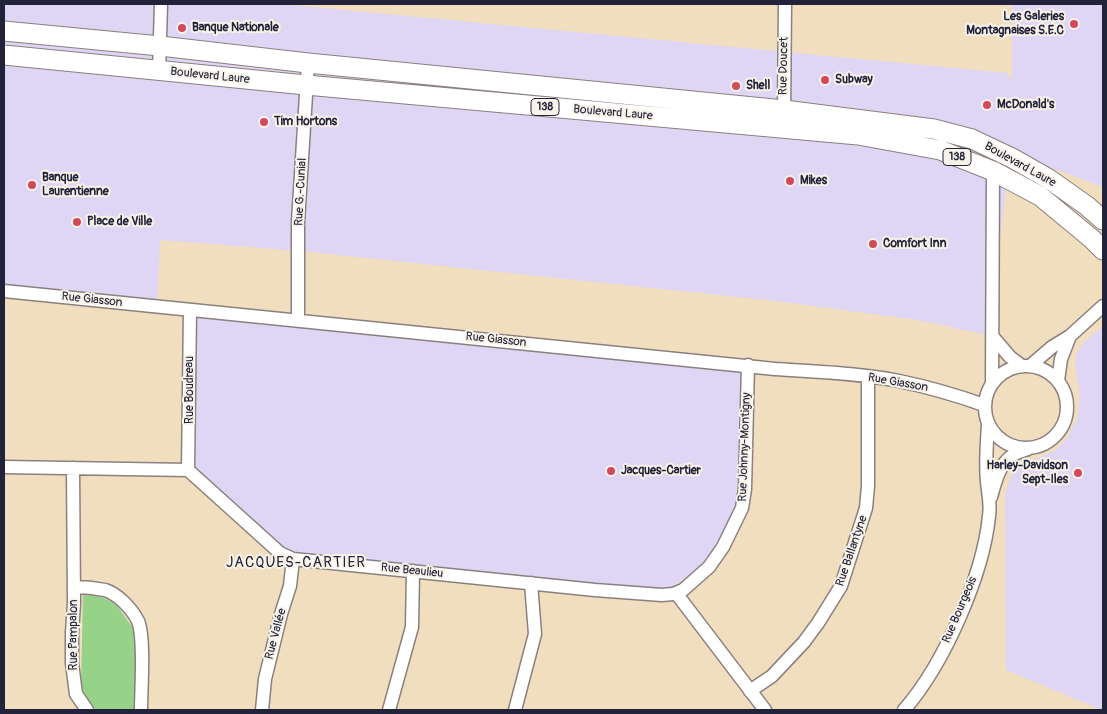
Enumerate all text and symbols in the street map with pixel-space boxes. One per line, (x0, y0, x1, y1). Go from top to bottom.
place label: Les Galeries Montagnaises S.E.C (966, 10, 1064, 38)
marker: Les Galeries Montagnaises S.E.C (1068, 18, 1080, 30)
place label: Banque Nationale (192, 21, 279, 35)
marker: Banque Nationale (176, 22, 188, 34)
street label: Rue Doucet (776, 37, 792, 95)
street label: Boulevard Laure (170, 65, 250, 87)
place label: Subway (835, 73, 873, 87)
marker: Subway (819, 74, 831, 86)
place label: Shell (746, 79, 770, 93)
marker: Shell (730, 80, 742, 92)
road number: 138 (531, 98, 559, 115)
place label: McDonald's (997, 98, 1054, 112)
marker: McDonald's (981, 99, 993, 111)
street label: Boulevard Laure (573, 102, 653, 124)
place label: Tim Hortons (274, 115, 337, 129)
marker: Tim Hortons (258, 116, 270, 128)
street label: Boulevard Laure (982, 139, 1058, 191)
road number: 138 (943, 148, 971, 166)
street label: Rue G.-Cunial (292, 158, 310, 226)
place label: Banque Laurentienne (42, 171, 109, 199)
place label: Mikes (800, 174, 827, 188)
marker: Mikes (784, 175, 796, 187)
marker: Banque Laurentienne (26, 179, 38, 191)
place label: Place de Ville (87, 215, 152, 229)
marker: Place de Ville (71, 216, 83, 228)
place label: Comfort Inn (883, 237, 946, 251)
marker: Comfort Inn (867, 238, 879, 250)
street label: Rue Giasson (61, 290, 123, 310)
street label: Rue Giasson (465, 330, 527, 350)
street label: Rue Boudreau (183, 356, 197, 424)
street label: Rue Giasson (867, 371, 929, 395)
street label: Rue Johnny-Montigny (736, 392, 754, 502)
place label: Harley-Davidson Sept-Iles (987, 459, 1068, 487)
place label: Jacques-Cartier (621, 464, 701, 478)
marker: Jacques-Cartier (605, 465, 617, 477)
marker: Harley-Davidson Sept-Iles (1072, 467, 1084, 479)
street label: Rue Ballantyne (833, 514, 871, 588)
district label: JACQUES-CARTIER (224, 554, 368, 572)
street label: Rue Beaulieu (380, 561, 444, 581)
street label: Rue Bourgeois (940, 575, 980, 645)
street label: Rue Pampalon (67, 599, 81, 671)
street label: Rue Vallée (262, 607, 290, 661)

